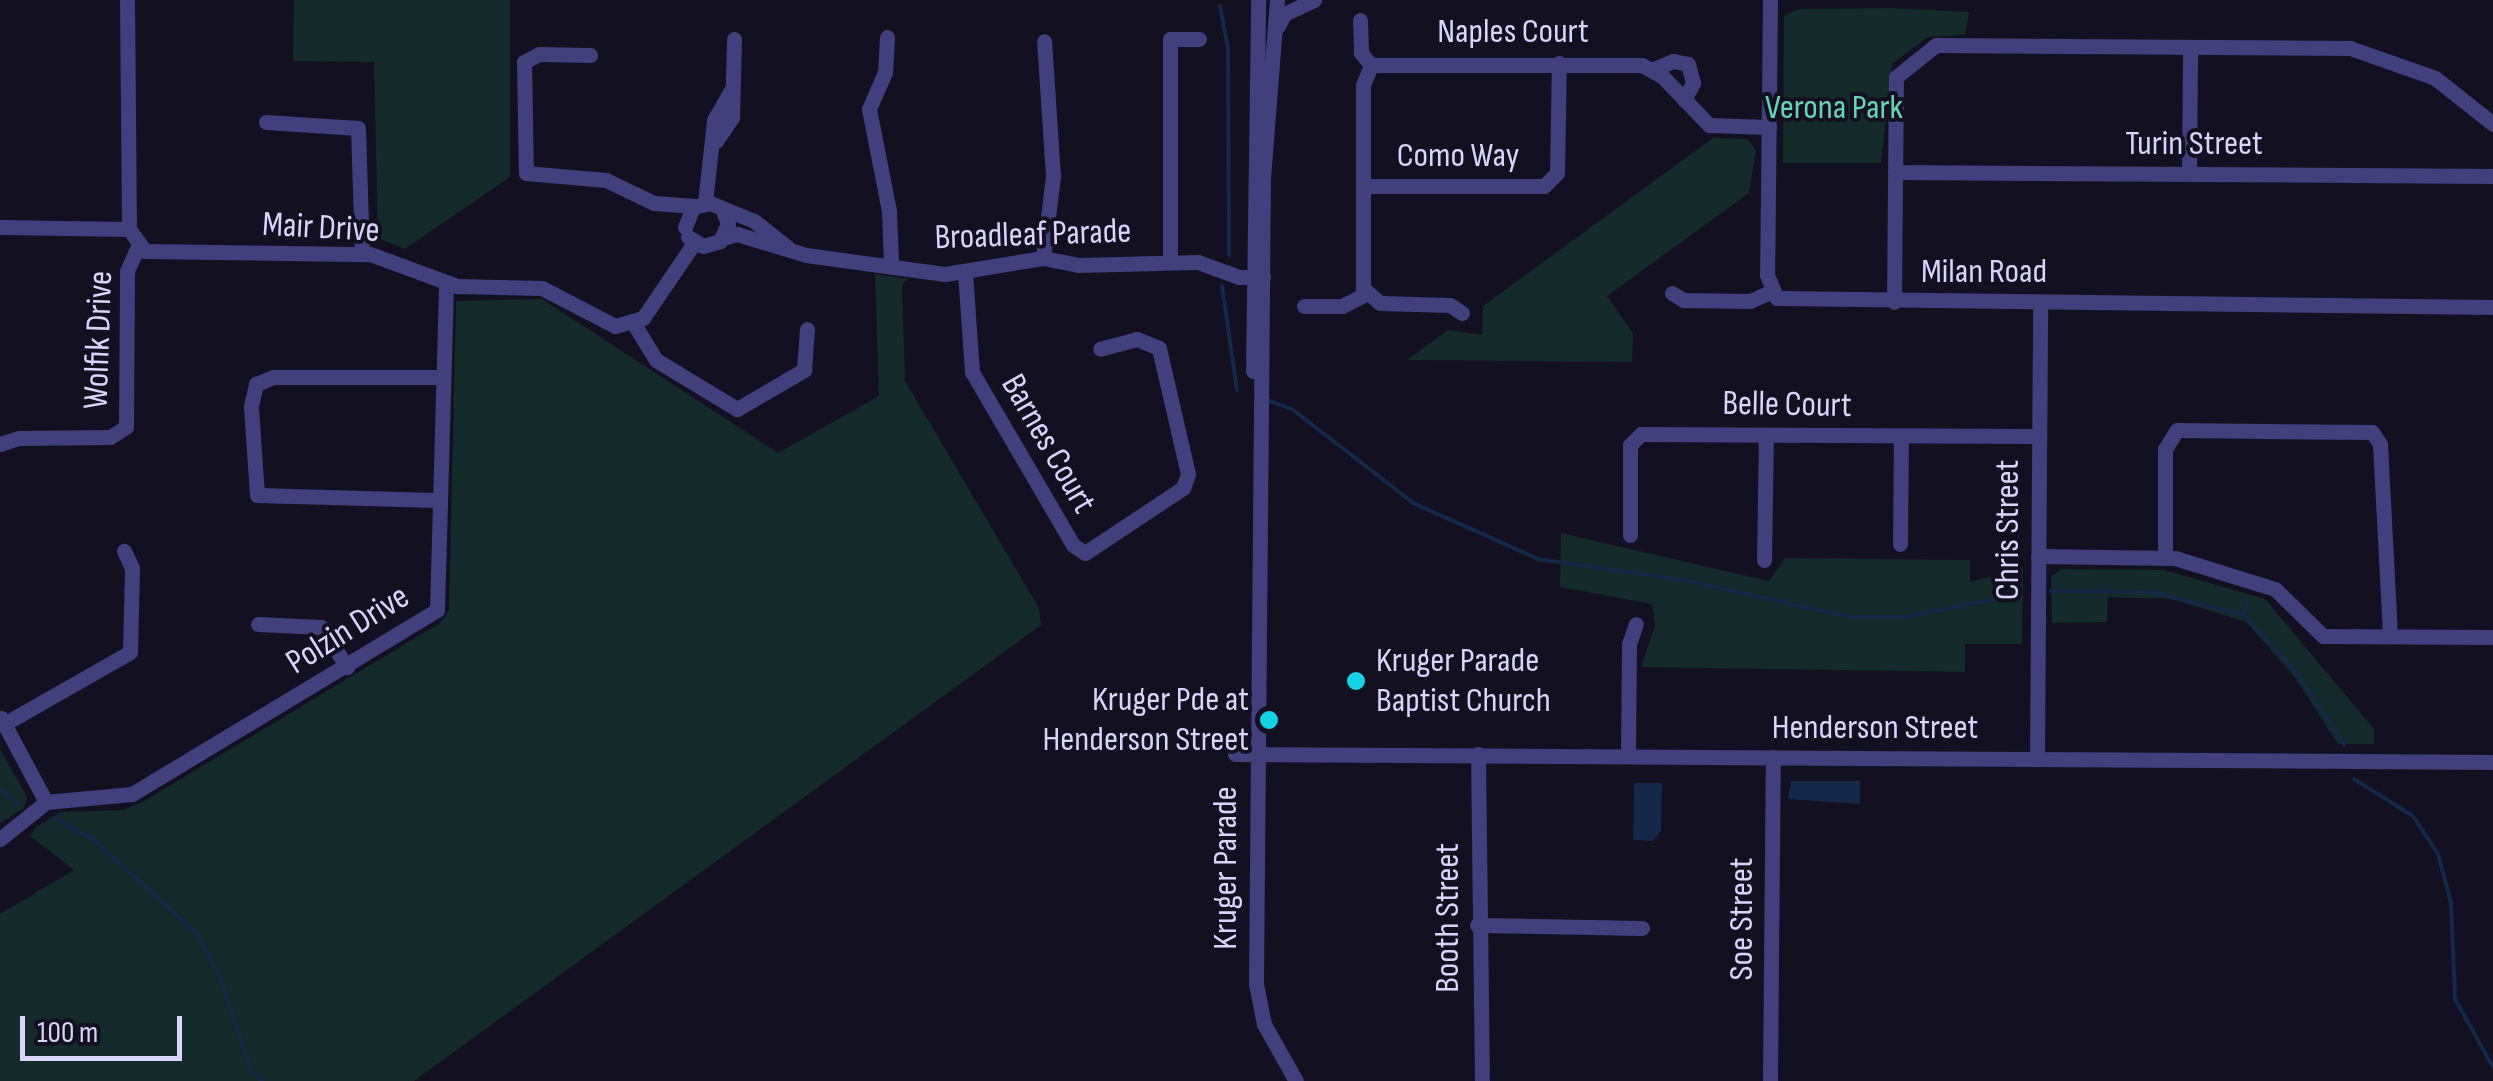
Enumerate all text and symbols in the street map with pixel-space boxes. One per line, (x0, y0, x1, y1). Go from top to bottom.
street label: Naples Court (1437, 11, 1589, 53)
park label: Verona Park (1765, 87, 1903, 129)
street label: Turin Street (2125, 123, 2263, 165)
street label: Como Way (1397, 135, 1519, 177)
street label: Mair Drive (261, 204, 381, 252)
street label: Broadleaf Parade (934, 211, 1132, 259)
street label: Milan Road (1921, 251, 2047, 293)
street label: Wolfik Drive (76, 270, 122, 410)
street label: Barnes Court (991, 367, 1105, 521)
street label: Belle Court (1722, 383, 1852, 427)
street label: Chris Street (1987, 460, 2029, 600)
street label: Polzin Drive (279, 576, 417, 684)
place label: Kruger Parade Baptist Church (1376, 640, 1551, 722)
marker: Kruger Parade Baptist Church (1345, 670, 1367, 692)
place label: Kruger Pde at Henderson Street (1043, 679, 1249, 761)
street label: Henderson Street (1772, 707, 1978, 749)
marker: Kruger Pde at Henderson Street (1258, 709, 1280, 731)
street label: Kruger Parade (1205, 786, 1247, 950)
street label: Booth Street (1427, 843, 1469, 993)
street label: Soe Street (1721, 858, 1763, 980)
scale bar (25, 996, 188, 1058)
text: 100 m (37, 1015, 98, 1051)

